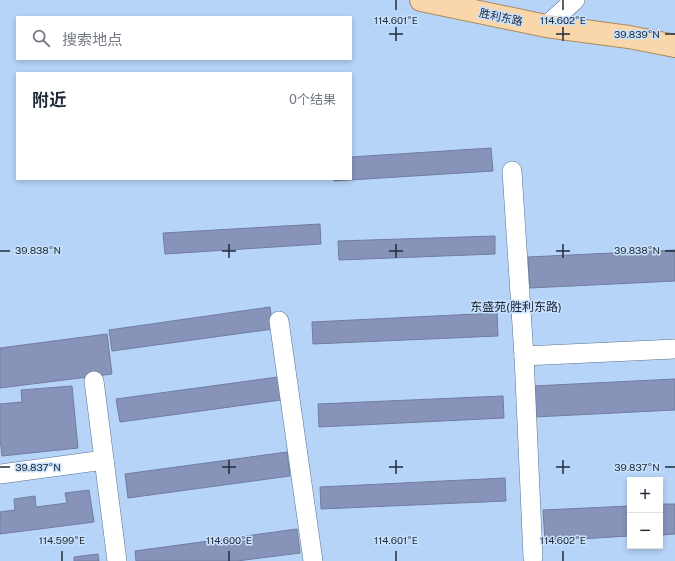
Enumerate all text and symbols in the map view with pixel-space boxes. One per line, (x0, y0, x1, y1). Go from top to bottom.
street label: 胜利东路 (478, 7, 524, 27)
text: 114.601°E (374, 14, 418, 26)
text: 114.602°E (540, 14, 586, 26)
search box (16, 16, 352, 60)
icon: search (30, 27, 52, 49)
text: 39.839°N (614, 28, 660, 40)
text: 搜索地点 (62, 31, 122, 48)
text: 附近 (32, 90, 66, 110)
text: 0个结果 (289, 92, 336, 107)
text: 39.838°N (15, 244, 61, 256)
text: 39.838°N (614, 244, 660, 256)
district label: 东盛苑(胜利东路) (470, 300, 562, 314)
text: 39.837°N (15, 461, 61, 473)
text: 39.837°N (614, 461, 660, 473)
map controls (627, 477, 663, 549)
button: + (627, 477, 663, 513)
button: − (627, 513, 663, 549)
text: 114.599°E (39, 534, 85, 546)
text: 114.600°E (206, 534, 252, 546)
text: 114.601°E (374, 534, 418, 546)
text: 114.602°E (540, 534, 586, 546)

